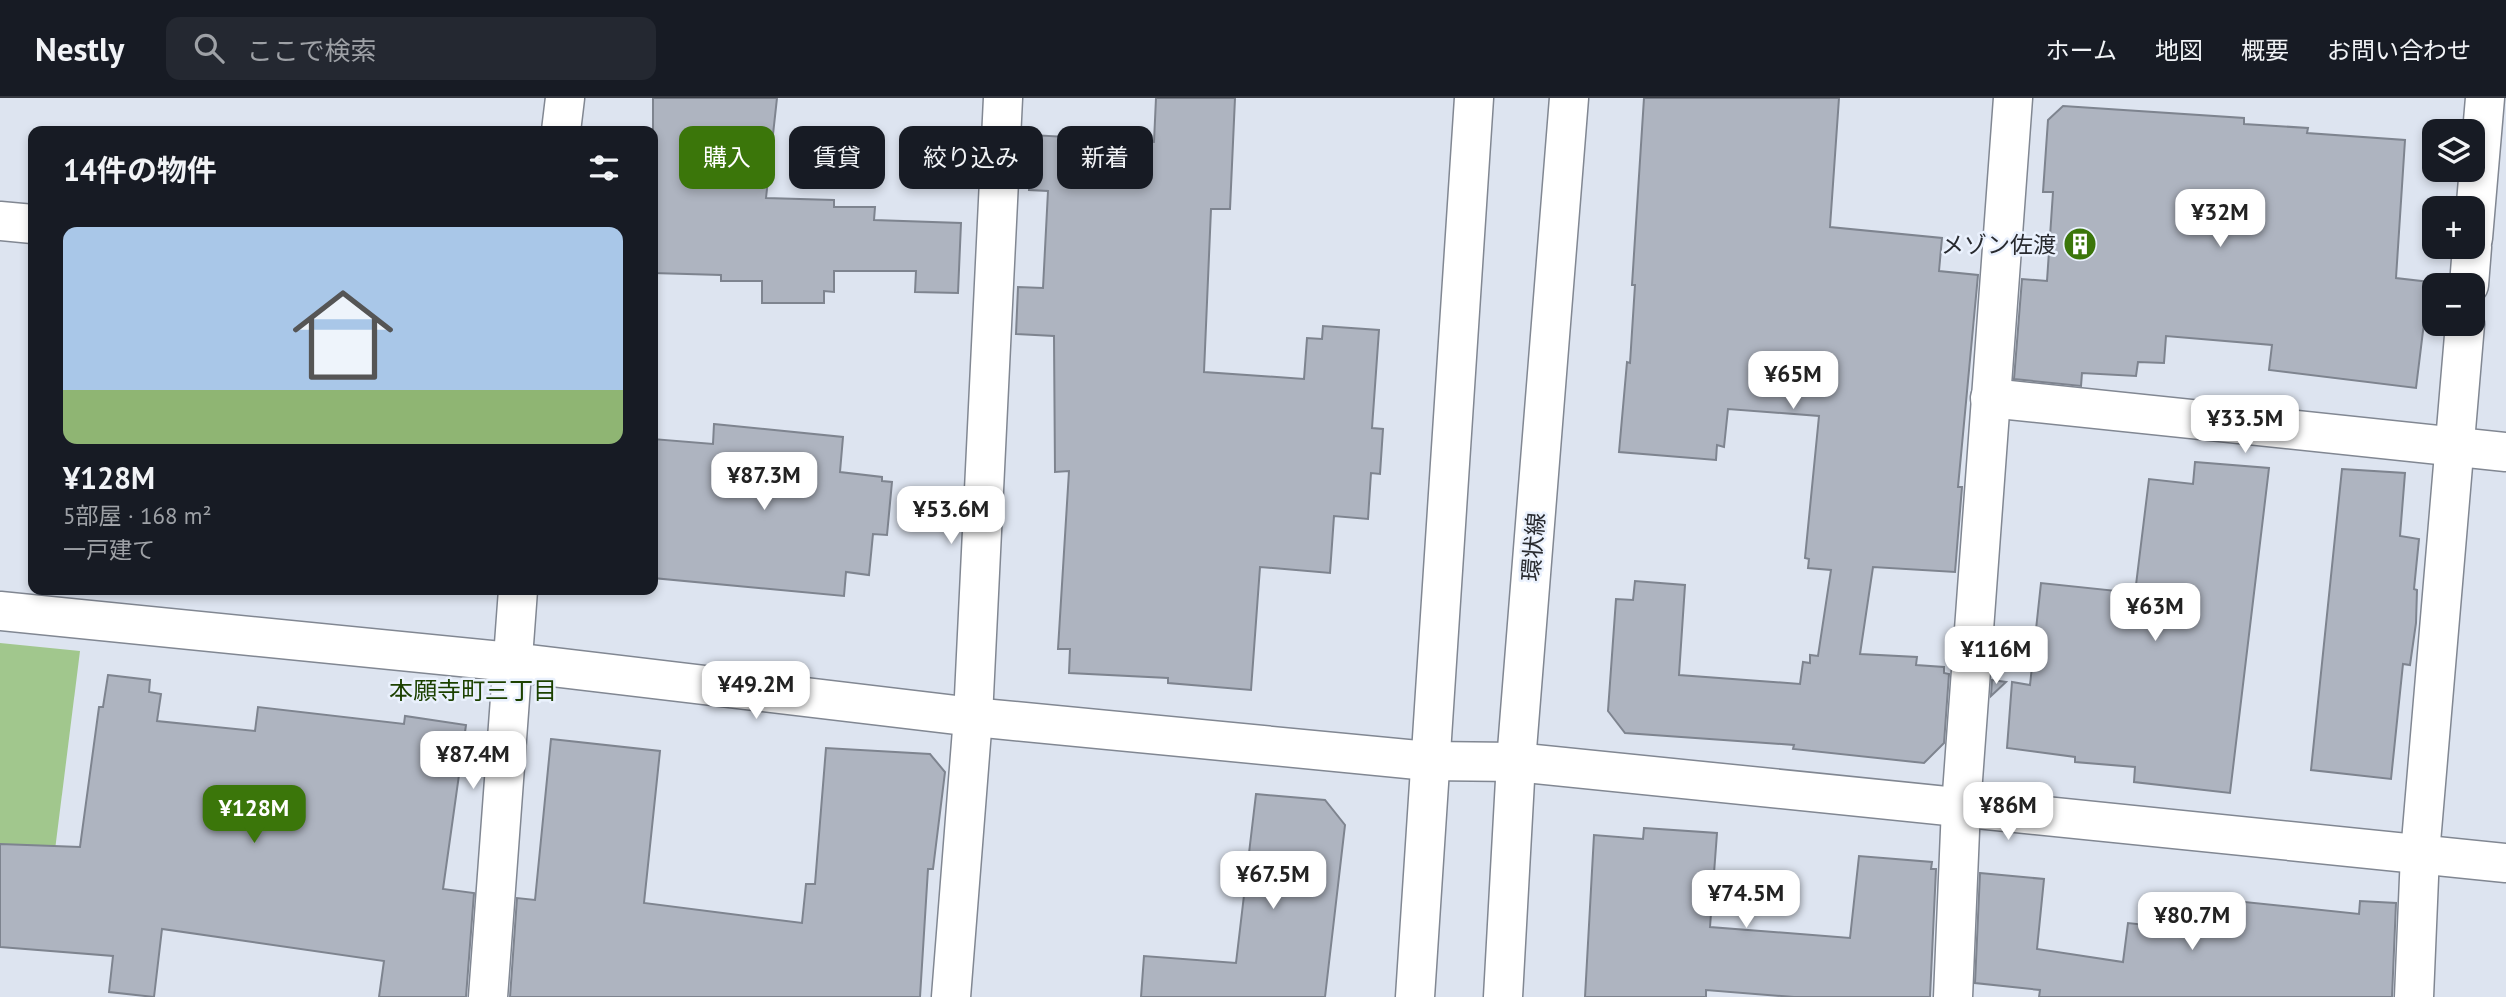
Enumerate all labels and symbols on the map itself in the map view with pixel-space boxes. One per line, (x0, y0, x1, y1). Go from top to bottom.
pin: ¥32M (2179, 190, 2261, 249)
building icon: メゾン佐渡 (2061, 225, 2099, 263)
place label: メゾン佐渡 (1941, 230, 2056, 259)
pin: ¥65M (1752, 352, 1834, 411)
pin: ¥33.5M (2188, 396, 2302, 455)
pin: ¥87.3M (707, 452, 821, 512)
pin: ¥53.6M (894, 486, 1008, 546)
street label: 環状線 (1516, 511, 1550, 583)
pin: ¥63M (2114, 584, 2196, 643)
pin: ¥116M (1947, 626, 2045, 686)
pin: ¥49.2M (699, 662, 813, 721)
district label: 本願寺町三丁目 (389, 675, 557, 706)
pin: ¥87.4M (416, 732, 530, 791)
pin: ¥86M (1967, 782, 2049, 842)
pin: ¥128M (205, 786, 303, 845)
pin: ¥67.5M (1216, 852, 1330, 911)
pin: ¥74.5M (1689, 870, 1803, 930)
pin: ¥80.7M (2135, 892, 2249, 952)

